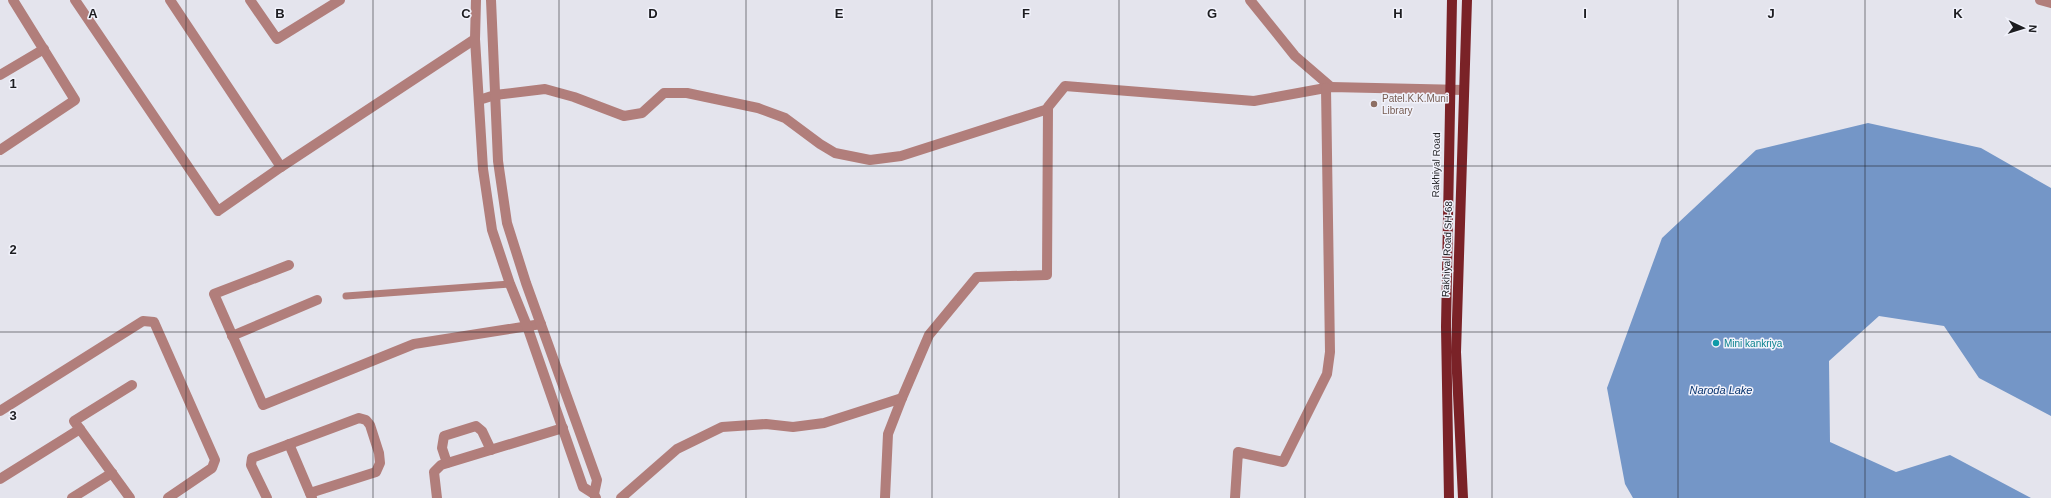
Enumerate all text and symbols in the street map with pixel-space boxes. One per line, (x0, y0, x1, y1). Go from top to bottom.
text: A (88, 6, 98, 21)
text: B (275, 6, 285, 21)
text: C (461, 6, 471, 21)
text: D (648, 6, 658, 21)
text: E (835, 6, 844, 21)
text: F (1022, 6, 1030, 21)
text: G (1207, 6, 1217, 21)
text: H (1393, 6, 1403, 21)
text: I (1583, 6, 1587, 21)
text: J (1767, 6, 1775, 21)
text: K (1953, 6, 1963, 21)
north arrow (2003, 8, 2043, 48)
text: N (2027, 24, 2039, 33)
text: 1 (9, 76, 17, 91)
place label: Patel.K.K.Muni Library (1382, 93, 1448, 116)
marker: Patel.K.K.Muni Library (1369, 99, 1379, 109)
street label: Rakhiyal Road (1430, 132, 1442, 198)
street label: Rakhiyal Road SH-68 (1440, 200, 1454, 297)
text: 2 (9, 242, 17, 257)
marker: Mini kankriya (1711, 338, 1721, 348)
place label: Mini kankriya (1724, 338, 1783, 349)
water label: Naroda Lake (1690, 384, 1753, 396)
text: 3 (9, 408, 17, 423)

